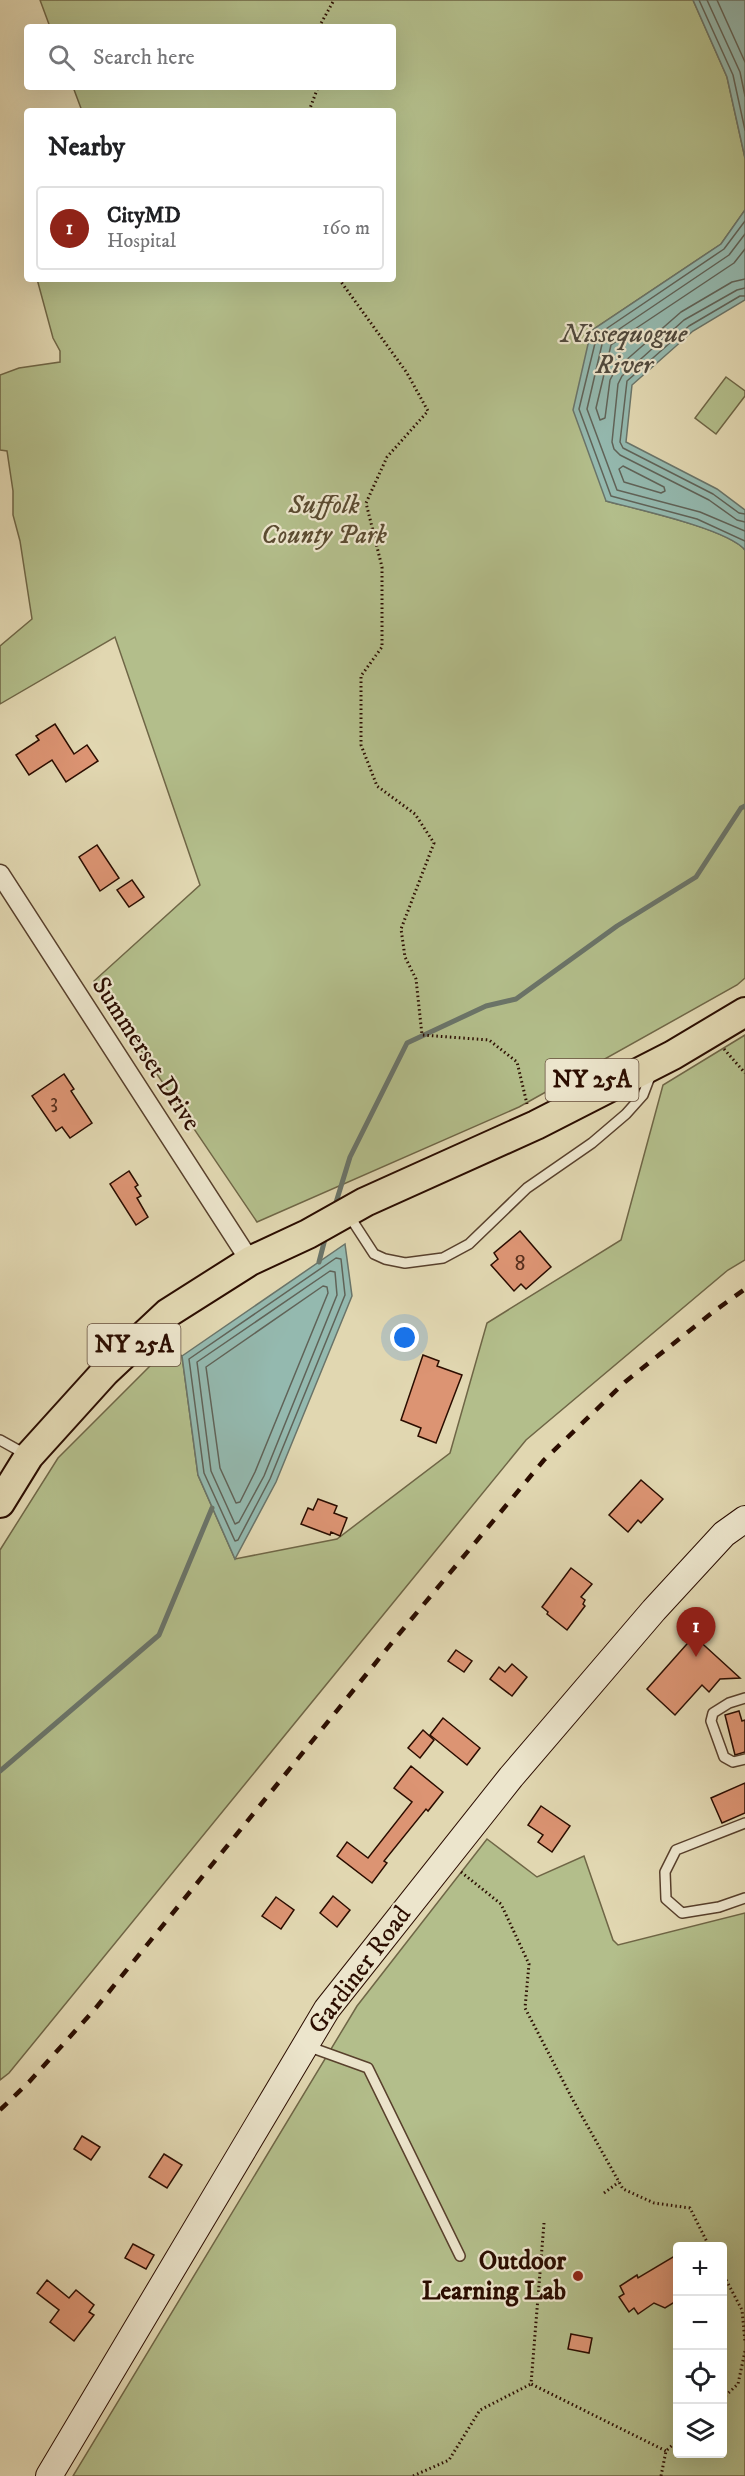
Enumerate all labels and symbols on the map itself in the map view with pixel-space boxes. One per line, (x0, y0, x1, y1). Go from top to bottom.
water label: Nissequogue River (559, 317, 688, 382)
park label: Suffolk County Park (261, 489, 387, 552)
street label: Summerset Drive (84, 971, 208, 1137)
road number: NY 25A (546, 1059, 638, 1101)
house number: 3 (50, 1088, 58, 1115)
house number: 8 (514, 1250, 526, 1277)
your location (390, 1323, 419, 1352)
road number: NY 25A (88, 1324, 180, 1366)
pin: 1 (676, 1608, 716, 1657)
street label: Gardiner Road (301, 1899, 419, 2041)
place label: Outdoor Learning Lab (422, 2245, 566, 2308)
marker: Outdoor Learning Lab (571, 2269, 585, 2283)

